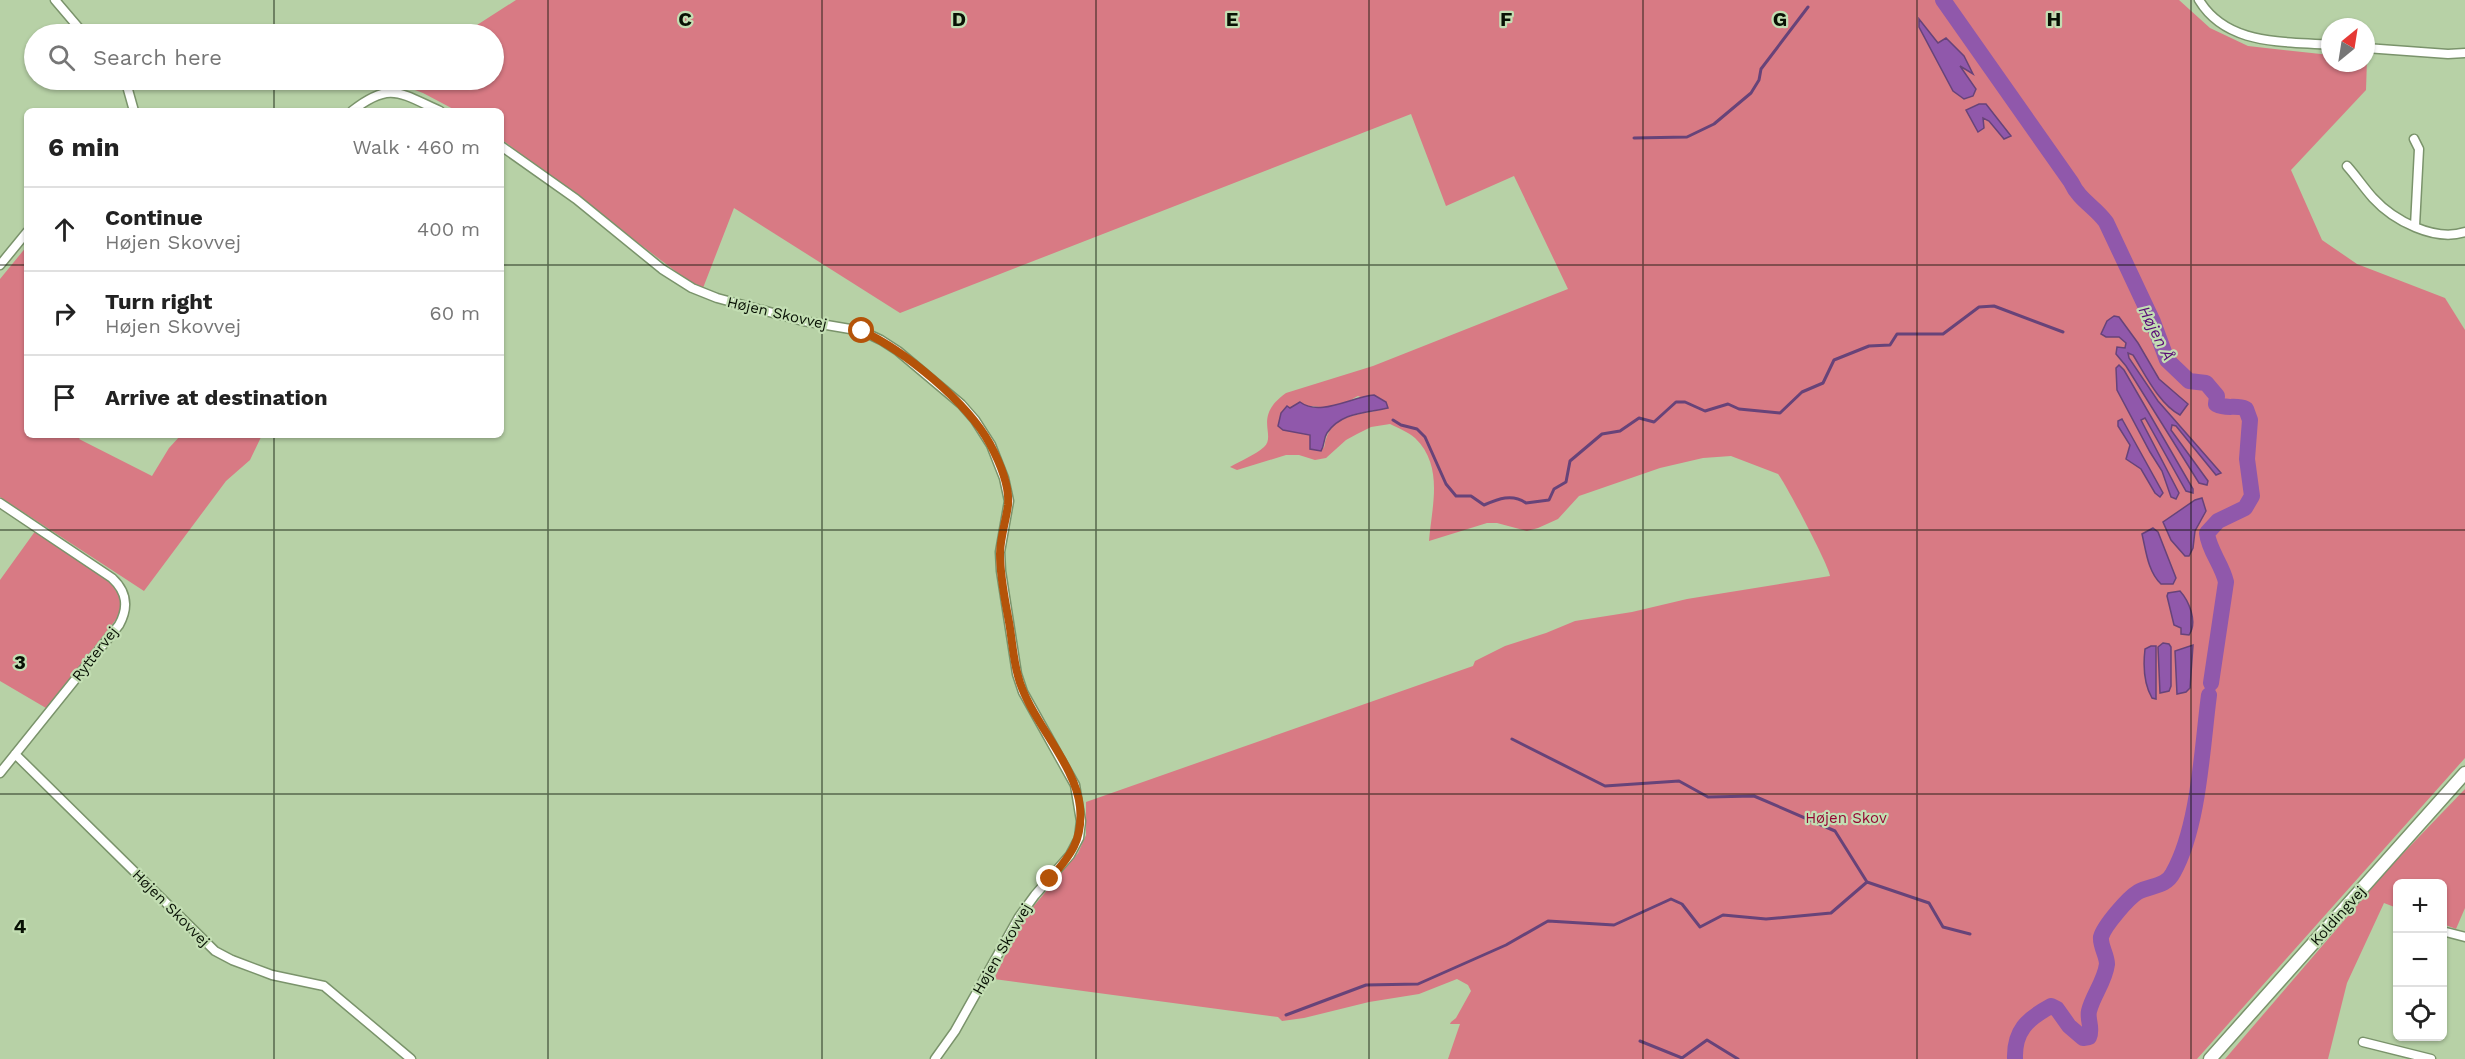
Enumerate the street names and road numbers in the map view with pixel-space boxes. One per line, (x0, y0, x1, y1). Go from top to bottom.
street label: Højen Skovvej (725, 293, 829, 333)
street label: Ryttervej (68, 623, 122, 685)
street label: Højen Skovvej (129, 866, 213, 950)
street label: Koldingvej (2307, 883, 2369, 949)
street label: Højen Skovvej (969, 900, 1035, 998)

